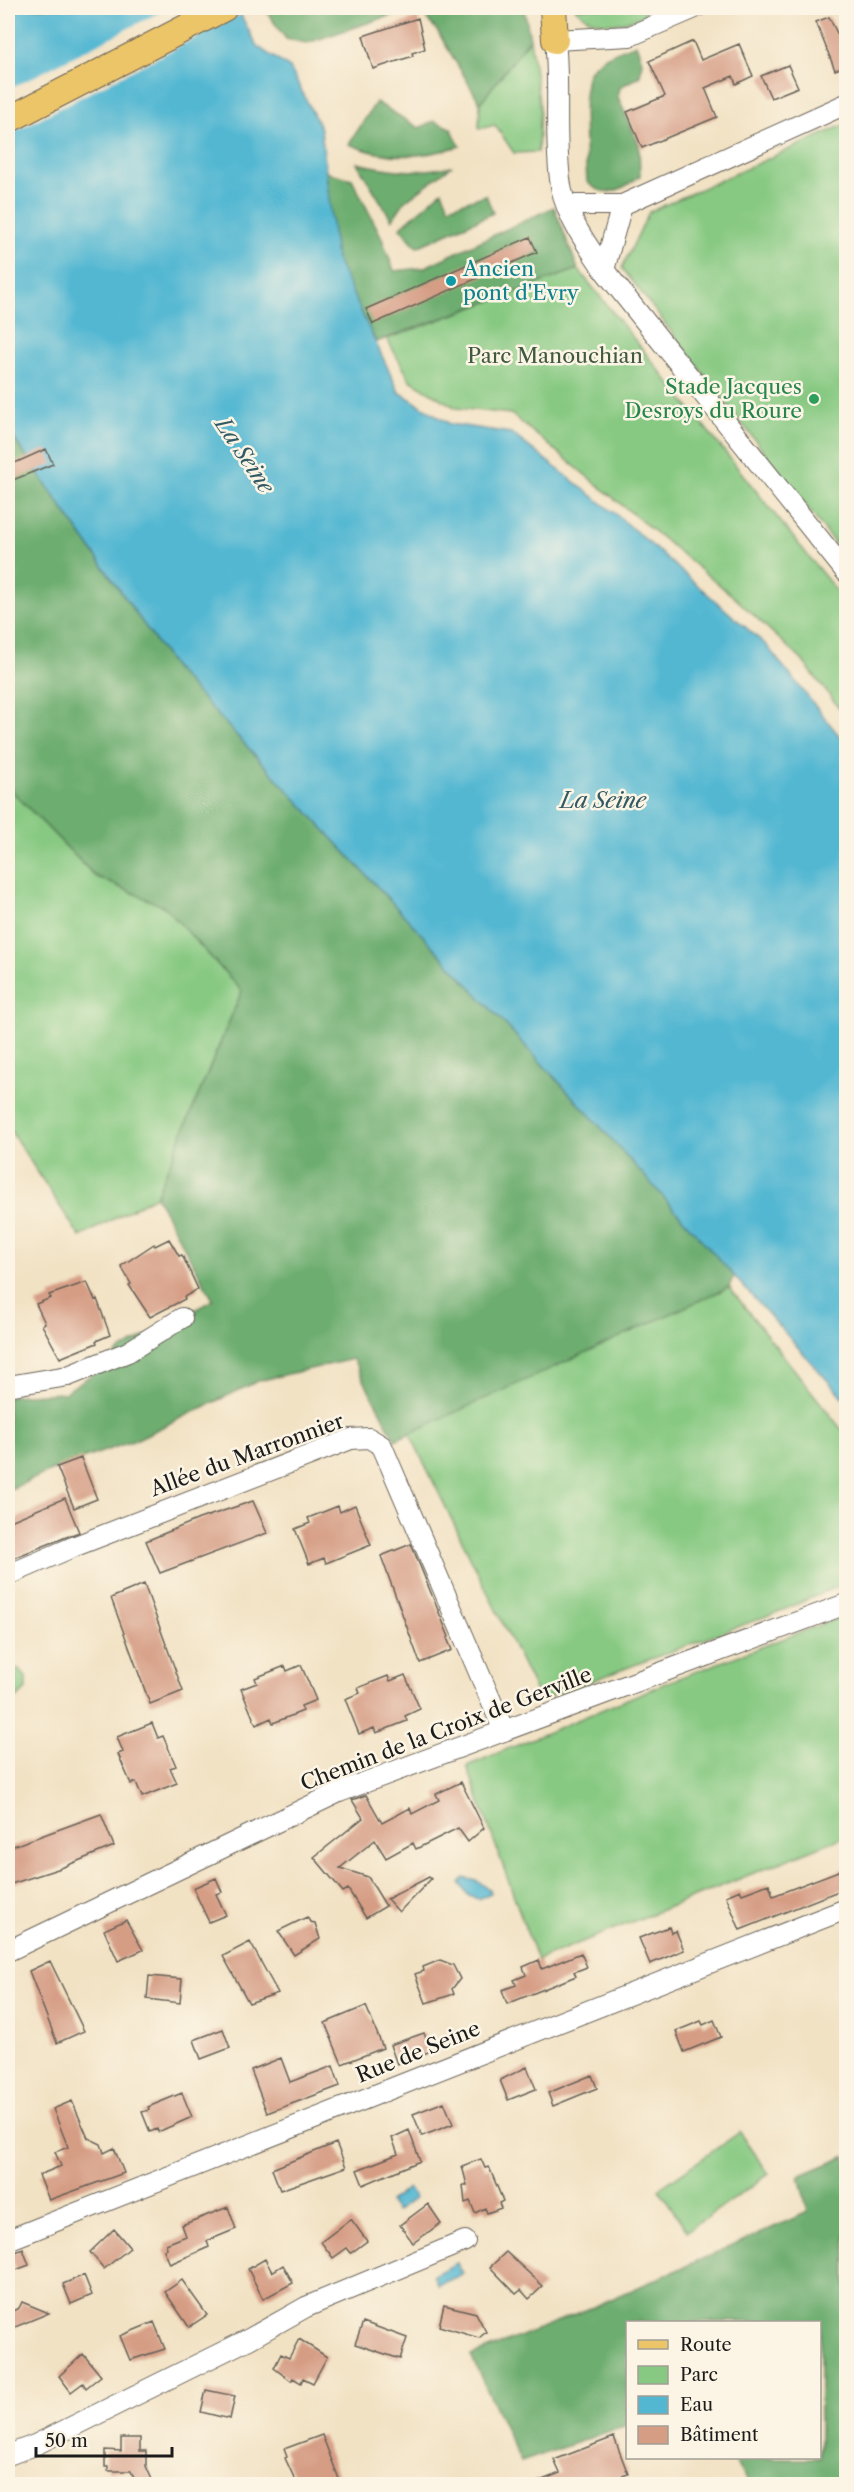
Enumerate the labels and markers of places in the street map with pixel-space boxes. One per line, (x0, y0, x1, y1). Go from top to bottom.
place label: Ancien pont d'Evry (462, 256, 579, 305)
marker: Ancien pont d'Evry (444, 274, 458, 288)
place label: Stade Jacques Desroys du Roure (625, 374, 802, 423)
marker: Stade Jacques Desroys du Roure (807, 392, 821, 406)

